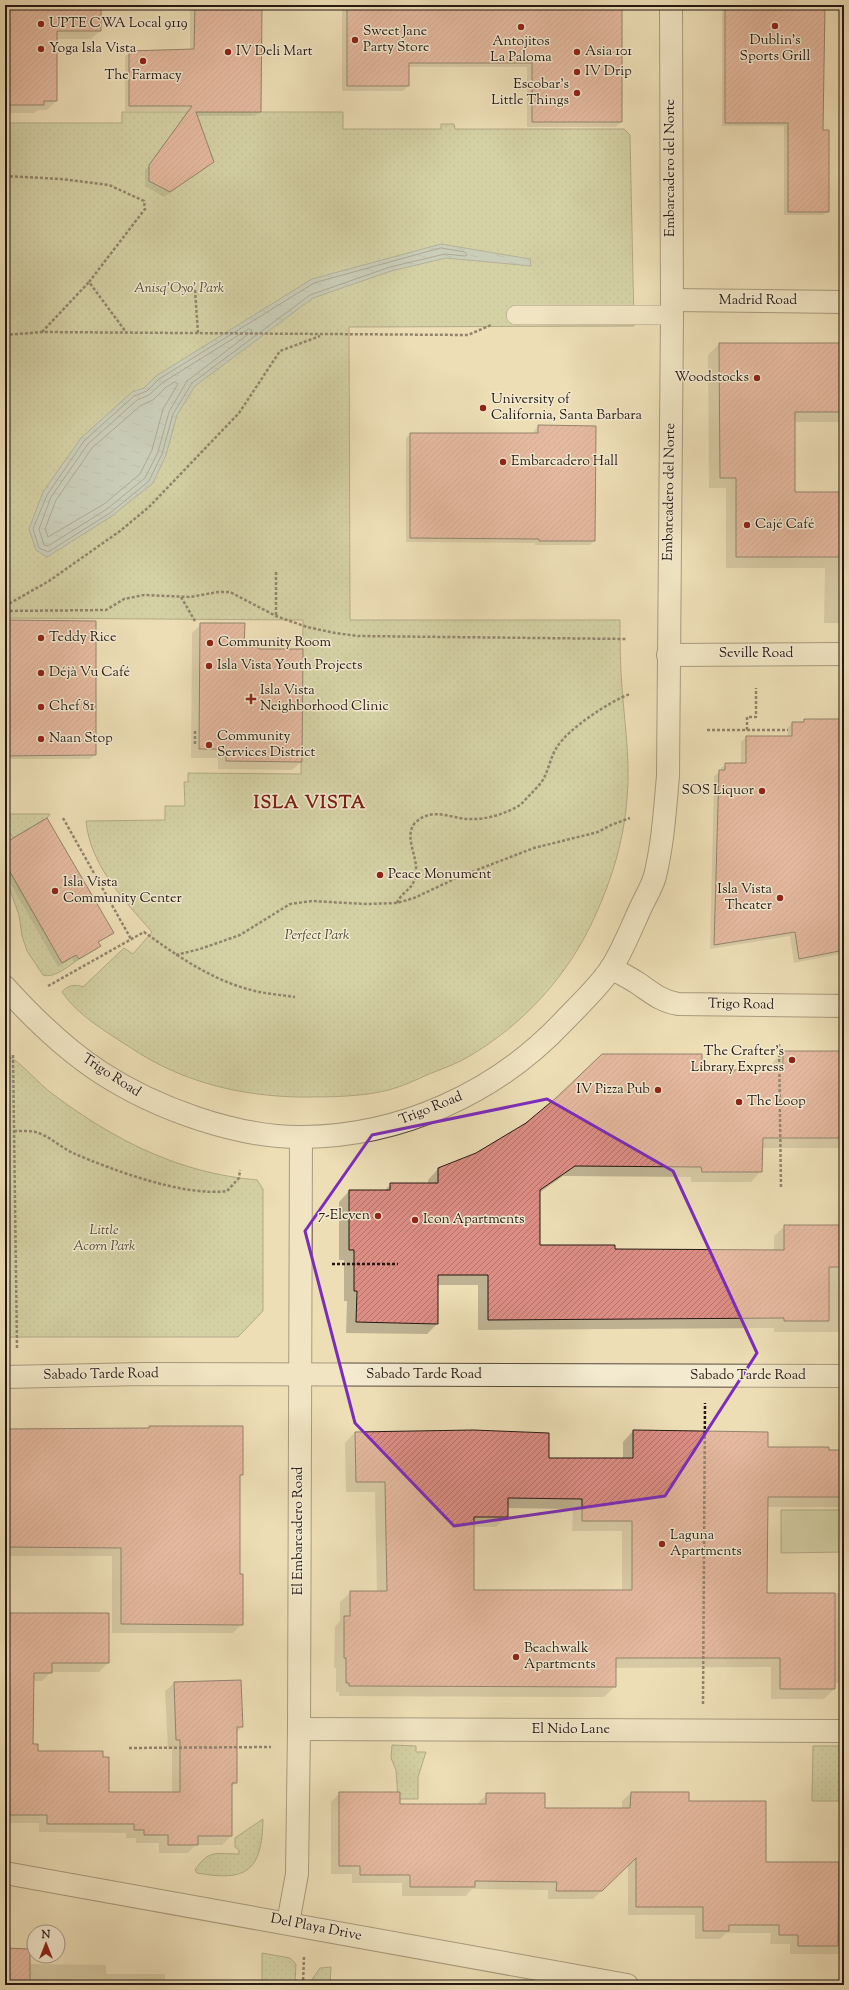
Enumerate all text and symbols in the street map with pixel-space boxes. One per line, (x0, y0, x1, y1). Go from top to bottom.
place label: UPTE CWA Local 9119 (49, 14, 188, 34)
marker: UPTE CWA Local 9119 (36, 19, 46, 29)
marker: Dublin's Sports Grill (770, 21, 780, 31)
place label: Sweet Jane Party Store (363, 22, 430, 58)
marker: Antojitos La Paloma (516, 22, 526, 32)
place label: Dublin's Sports Grill (740, 31, 810, 67)
place label: Antojitos La Paloma (490, 32, 552, 68)
marker: Sweet Jane Party Store (350, 35, 360, 45)
place label: Yoga Isla Vista (49, 39, 137, 59)
place label: IV Deli Mart (236, 42, 313, 62)
place label: Asia 101 (585, 42, 632, 62)
marker: Yoga Isla Vista (36, 44, 46, 54)
marker: IV Deli Mart (223, 47, 233, 57)
marker: Asia 101 (572, 47, 582, 57)
marker: The Farmacy (138, 56, 148, 66)
place label: IV Drip (585, 62, 632, 82)
place label: The Farmacy (104, 66, 182, 86)
marker: IV Drip (572, 67, 582, 77)
place label: Escobar's Little Things (491, 75, 569, 111)
marker: Escobar's Little Things (572, 88, 582, 98)
street label: Embarcadero del Norte (661, 99, 681, 237)
park label: Anisq'Oyo' Park (134, 279, 225, 299)
street label: Madrid Road (719, 291, 797, 311)
place label: Woodstocks (674, 368, 749, 388)
marker: Woodstocks (752, 373, 762, 383)
place label: University of California, Santa Barbara (491, 390, 643, 426)
marker: University of California, Santa Barbara (478, 403, 488, 413)
street label: Embarcadero del Norte (659, 423, 681, 561)
place label: Embarcadero Hall (511, 452, 618, 472)
marker: Embarcadero Hall (498, 457, 508, 467)
place label: Cajé Café (755, 515, 814, 535)
marker: Cajé Café (742, 520, 752, 530)
place label: Teddy Rice (49, 628, 116, 648)
marker: Teddy Rice (36, 633, 46, 643)
place label: Community Room (218, 633, 332, 653)
marker: Community Room (205, 638, 215, 648)
street label: Seville Road (719, 644, 793, 664)
place label: Isla Vista Youth Projects (217, 656, 362, 676)
marker: Isla Vista Youth Projects (204, 661, 214, 671)
place label: Déjà Vu Café (49, 663, 130, 683)
marker: Déjà Vu Café (36, 668, 46, 678)
place label: Isla Vista Neighborhood Clinic (260, 681, 389, 717)
marker: Isla Vista Neighborhood Clinic (245, 693, 257, 705)
place label: Chef 81 (49, 697, 95, 717)
marker: Chef 81 (36, 702, 46, 712)
place label: Community Services District (217, 727, 315, 763)
place label: Naan Stop (49, 729, 113, 749)
marker: Naan Stop (36, 734, 46, 744)
marker: Community Services District (204, 740, 214, 750)
place label: SOS Liquor (681, 781, 755, 801)
marker: SOS Liquor (757, 786, 767, 796)
district label: ISLA VISTA (254, 791, 366, 817)
place label: Peace Monument (388, 865, 492, 885)
marker: Peace Monument (375, 870, 385, 880)
place label: Isla Vista Community Center (63, 873, 182, 909)
place label: Isla Vista Theater (717, 880, 773, 916)
marker: Isla Vista Community Center (50, 886, 60, 896)
marker: Isla Vista Theater (775, 893, 785, 903)
park label: Perfect Park (285, 926, 350, 946)
street label: Trigo Road (708, 994, 775, 1016)
place label: The Crafter's Library Express (691, 1042, 784, 1078)
street label: Trigo Road (78, 1049, 144, 1103)
marker: The Crafter's Library Express (787, 1055, 797, 1065)
place label: IV Pizza Pub (576, 1080, 650, 1100)
marker: IV Pizza Pub (653, 1085, 663, 1095)
street label: Trigo Road (396, 1087, 466, 1131)
place label: The Loop (747, 1092, 806, 1112)
marker: The Loop (734, 1097, 744, 1107)
place label: 7-Eleven (318, 1206, 370, 1226)
place label: Icon Apartments (423, 1210, 525, 1230)
marker: 7-Eleven (373, 1211, 383, 1221)
marker: Icon Apartments (410, 1215, 420, 1225)
park label: Little Acorn Park (73, 1221, 136, 1257)
street label: Sabado Tarde Road (43, 1364, 159, 1386)
street label: Sabado Tarde Road (366, 1365, 482, 1385)
street label: Sabado Tarde Road (690, 1366, 806, 1386)
street label: El Embarcadero Road (289, 1467, 309, 1595)
place label: Laguna Apartments (670, 1526, 742, 1562)
marker: Laguna Apartments (657, 1539, 667, 1549)
place label: Beachwalk Apartments (524, 1639, 596, 1675)
marker: Beachwalk Apartments (511, 1652, 521, 1662)
street label: El Nido Lane (532, 1720, 610, 1740)
street label: Del Playa Drive (269, 1909, 363, 1947)
north arrow (26, 1924, 66, 1964)
text: N (41, 1927, 51, 1943)

